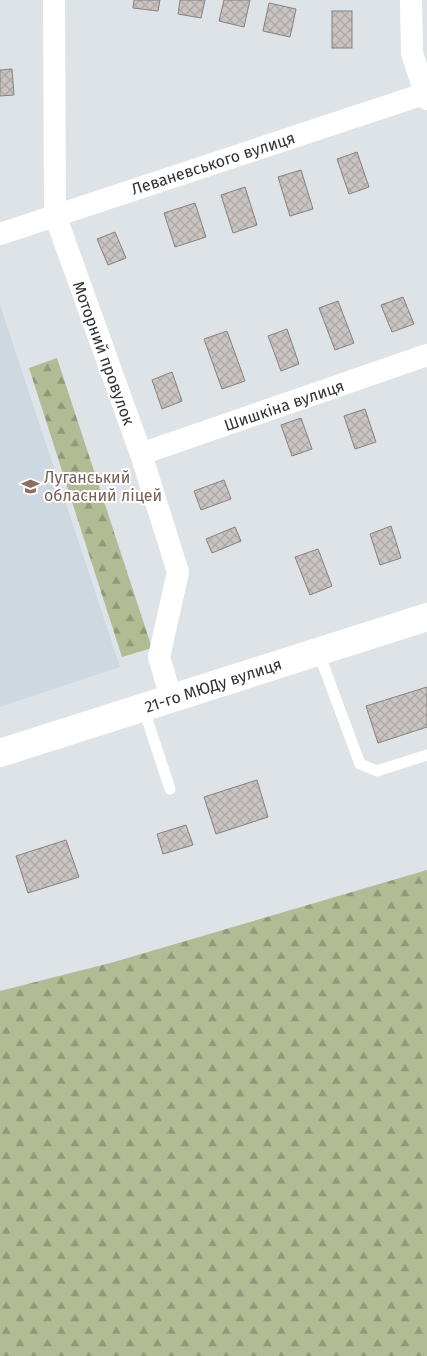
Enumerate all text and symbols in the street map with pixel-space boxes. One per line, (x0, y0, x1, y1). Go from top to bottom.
street label: Леваневського вулиця (129, 128, 297, 199)
street label: Моторний провулок (69, 279, 139, 428)
street label: Шишкіна вулиця (222, 376, 347, 435)
place label: Луганський обласний ліцей (44, 468, 162, 505)
school or university icon: Луганський обласний ліцей (20, 476, 40, 496)
street label: 21-го МЮДу вулиця (142, 654, 284, 717)

